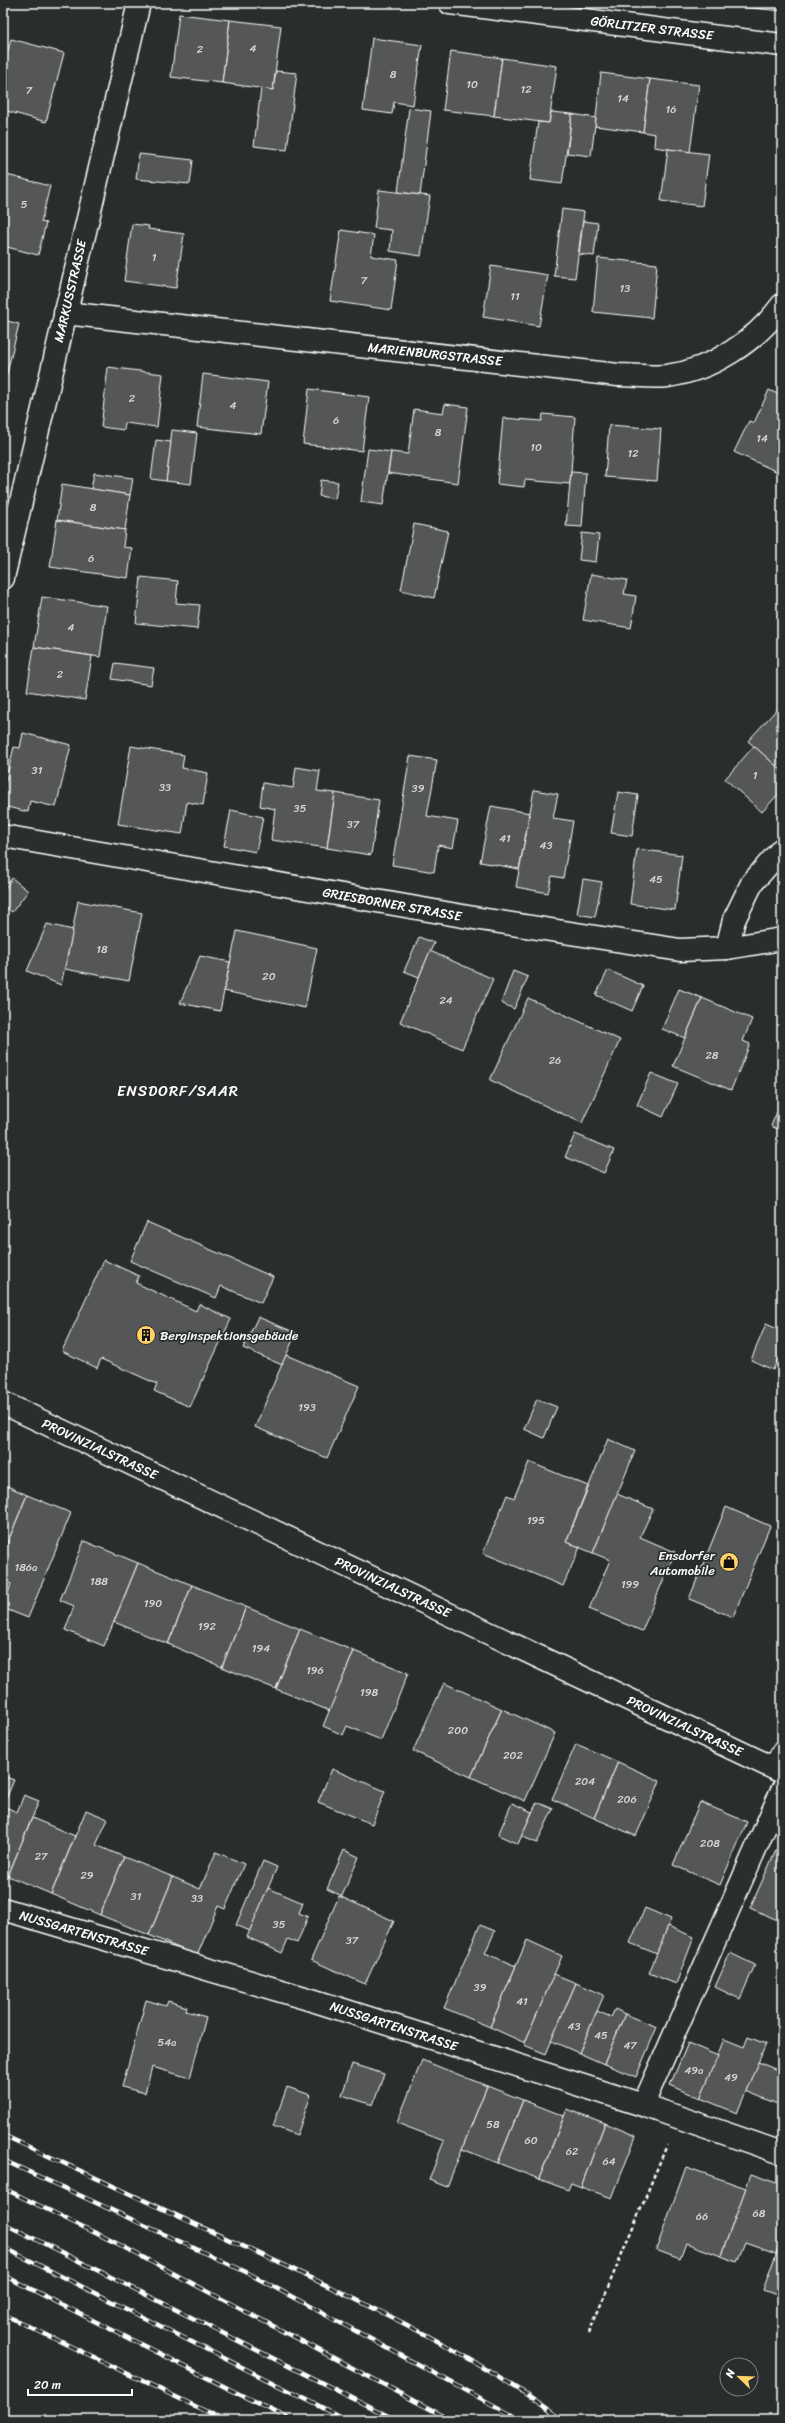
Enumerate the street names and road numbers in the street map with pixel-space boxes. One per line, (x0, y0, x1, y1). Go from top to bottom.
street label: GÖRLITZER STRASSE (589, 9, 715, 47)
street label: MARKUSSTRASSE (47, 237, 93, 345)
street label: MARIENBURGSTRASSE (367, 336, 504, 373)
street label: GRIESBORNER STRASSE (321, 880, 464, 928)
street label: PROVINZIALSTRASSE (38, 1412, 163, 1486)
street label: PROVINZIALSTRASSE (331, 1550, 456, 1624)
street label: PROVINZIALSTRASSE (623, 1689, 748, 1763)
street label: NUSSGARTENSTRASSE (17, 1904, 152, 1963)
street label: NUSSGARTENSTRASSE (327, 1994, 462, 2058)

